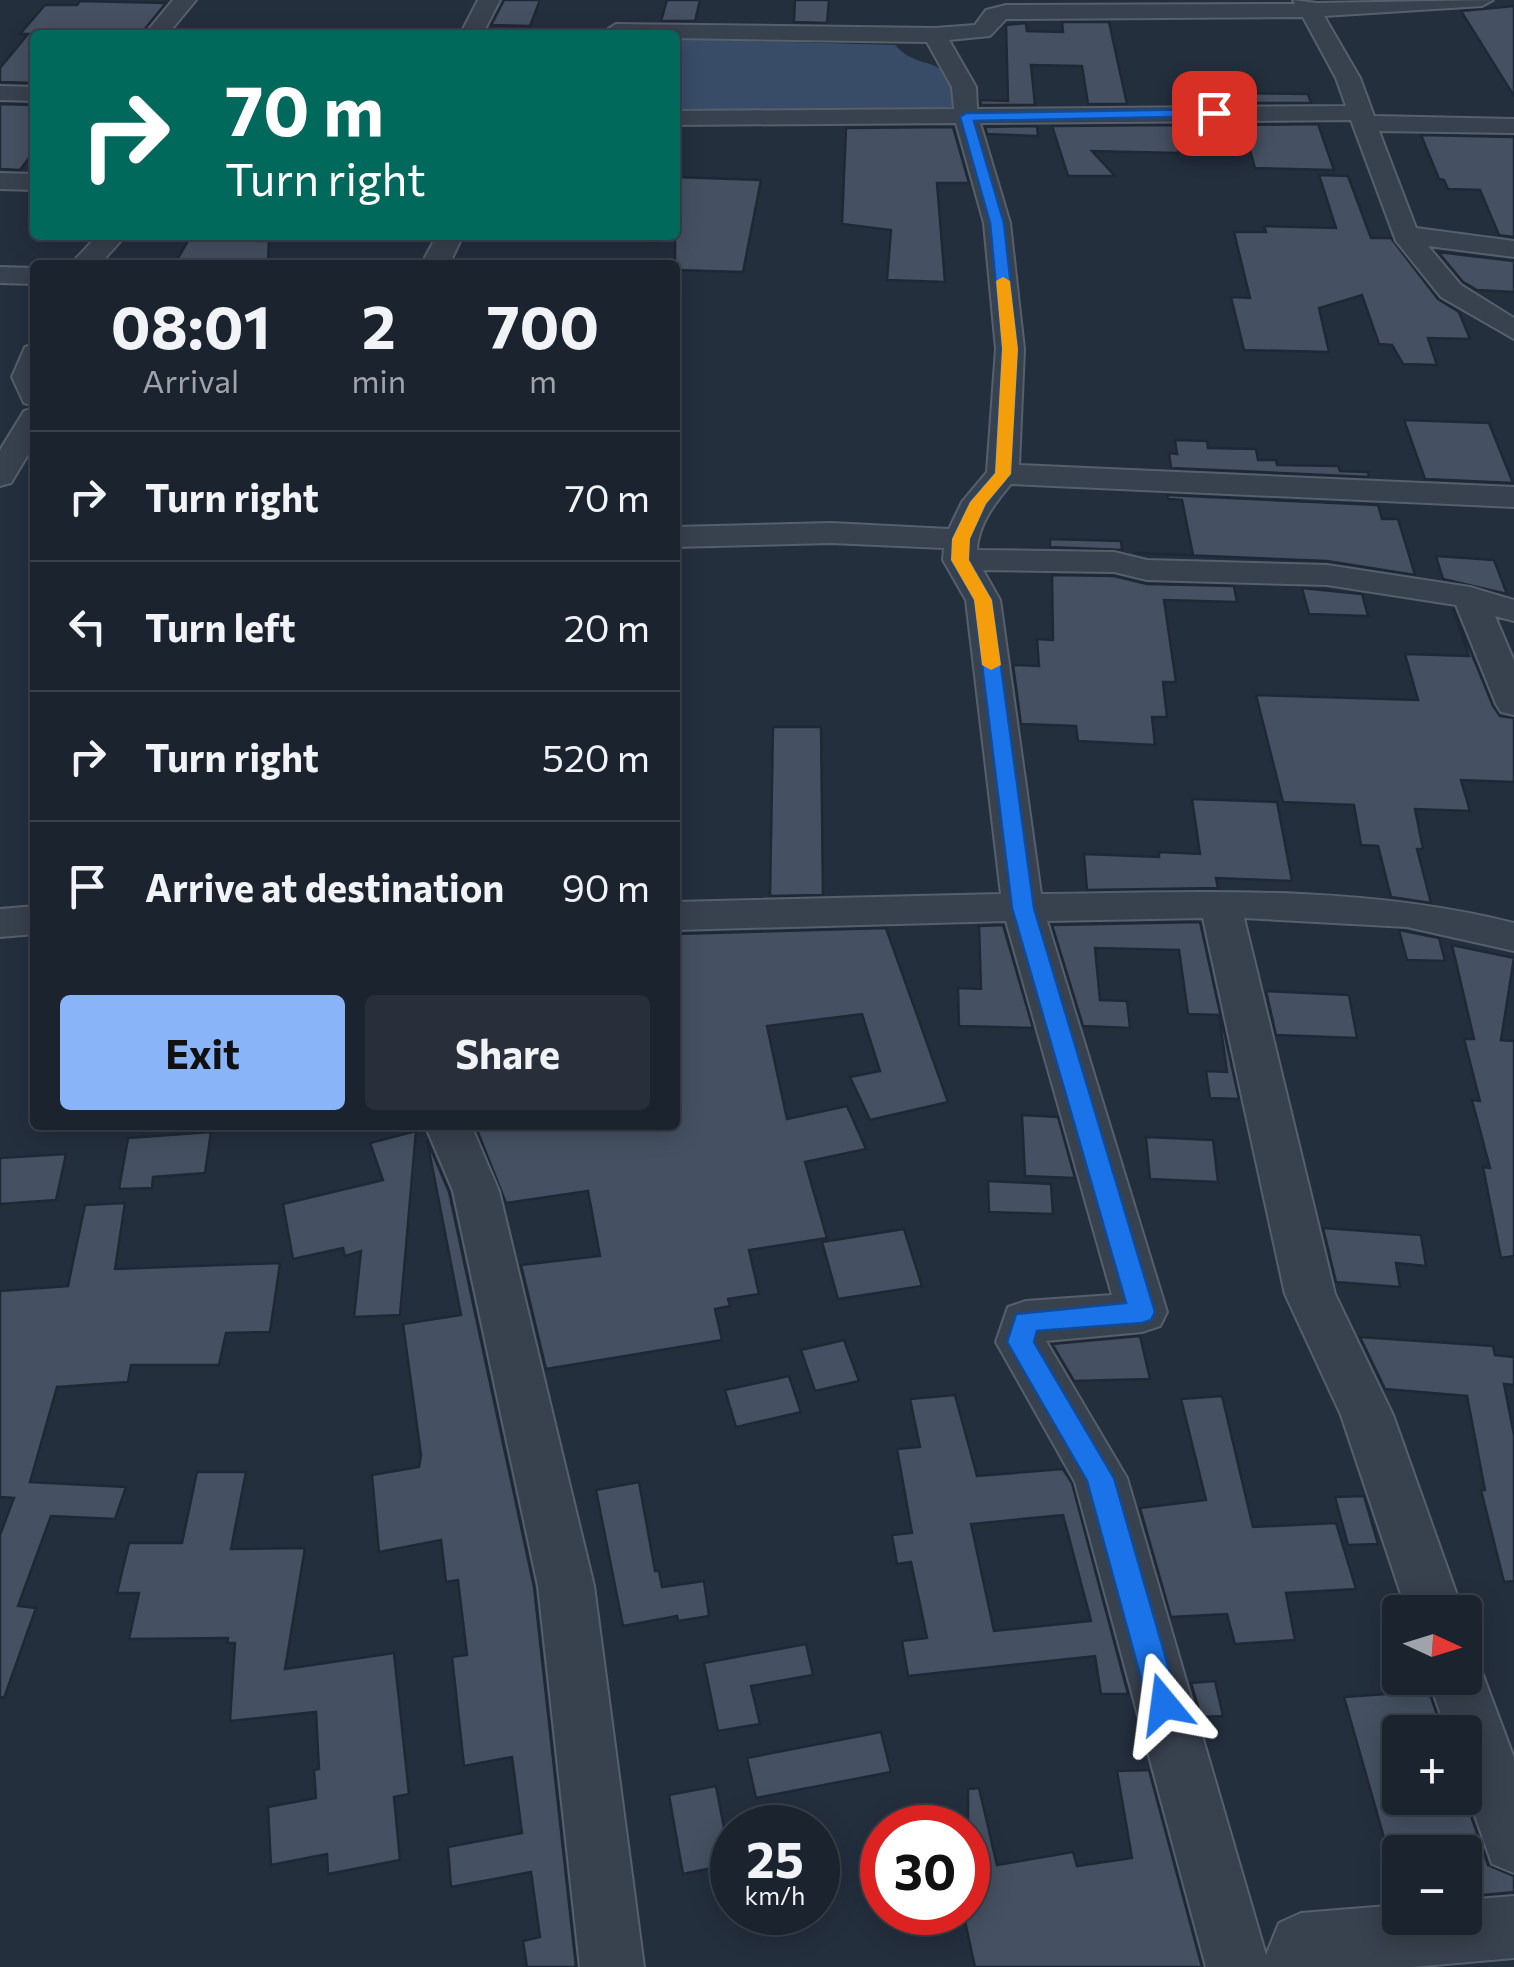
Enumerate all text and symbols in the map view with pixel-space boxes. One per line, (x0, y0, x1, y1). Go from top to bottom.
text: 70 m (225, 65, 384, 150)
icon: right (60, 70, 190, 200)
pin (1172, 71, 1257, 156)
icon: arrive (1187, 86, 1242, 141)
text: Turn right (225, 150, 426, 205)
text: 08:01 (111, 288, 271, 361)
text: 2 (362, 288, 396, 361)
text: 700 (487, 288, 599, 361)
text: Arrival (142, 360, 239, 400)
text: min (352, 360, 406, 400)
text: m (529, 360, 557, 400)
icon: right (60, 469, 115, 524)
text: Turn right (145, 473, 319, 520)
text: 70 m (565, 473, 650, 520)
icon: left (60, 599, 115, 654)
text: Turn left (145, 603, 296, 650)
text: 20 m (564, 603, 650, 650)
icon: right (60, 729, 115, 784)
text: Turn right (145, 733, 319, 780)
text: 520 m (542, 733, 650, 780)
icon: arrive (60, 859, 115, 914)
text: Arrive at destination (145, 863, 504, 910)
text: 90 m (562, 863, 650, 910)
button: Exit (60, 995, 345, 1110)
button: Share (365, 995, 650, 1110)
north arrow (1382, 1595, 1482, 1695)
map controls (1382, 1595, 1482, 1935)
position arrow (1112, 1652, 1216, 1756)
button: + (1382, 1715, 1482, 1815)
speed limit sign: 30 (860, 1805, 990, 1935)
text: 25 (746, 1827, 804, 1888)
button: − (1382, 1835, 1482, 1935)
text: km/h (745, 1880, 805, 1910)

